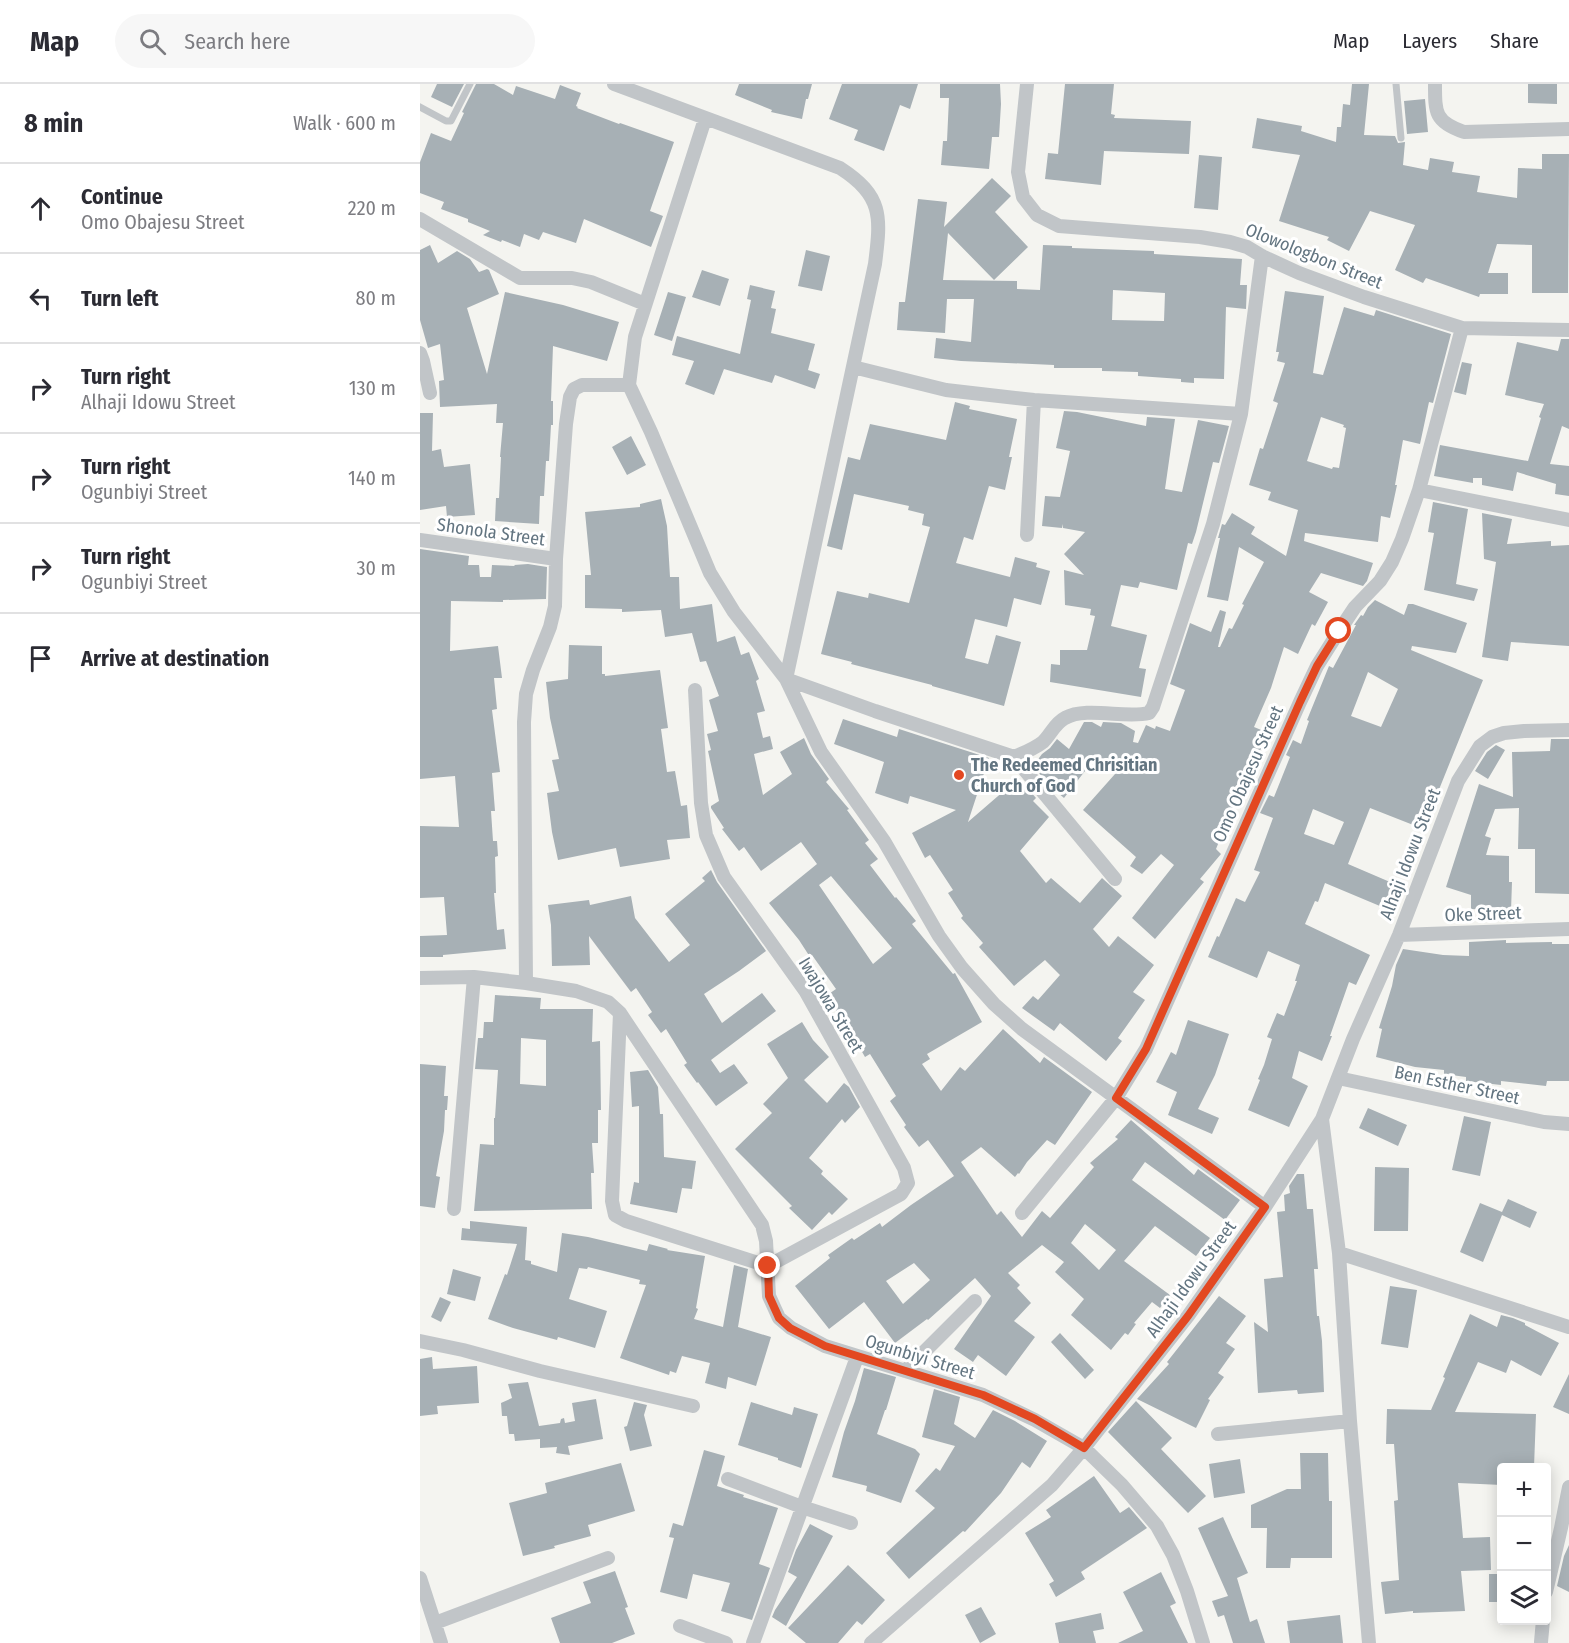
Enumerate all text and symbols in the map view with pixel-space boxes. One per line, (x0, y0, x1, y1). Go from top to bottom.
search box (115, 14, 535, 68)
text: Map (30, 25, 79, 58)
icon: search (136, 25, 169, 58)
text: Search here (184, 28, 290, 55)
text: Map (1333, 28, 1369, 54)
text: Layers (1402, 28, 1457, 54)
text: Share (1490, 28, 1539, 54)
text: 8 min (24, 108, 83, 139)
text: Walk · 600 m (293, 111, 396, 135)
text: Continue (81, 183, 163, 210)
icon: ahead (24, 192, 57, 225)
text: 220 m (348, 196, 396, 220)
text: Omo Obajesu Street (81, 210, 245, 234)
street label: Olowologbon Street (1242, 218, 1386, 294)
icon: left (24, 282, 57, 315)
text: Turn left (81, 285, 159, 312)
text: 80 m (356, 286, 396, 310)
text: Turn right (81, 363, 170, 390)
icon: right (24, 372, 57, 405)
text: 130 m (349, 376, 396, 400)
text: Alhaji Idowu Street (81, 390, 236, 414)
text: Turn right (81, 453, 170, 480)
icon: right (24, 462, 57, 495)
text: 140 m (348, 466, 396, 490)
text: Ogunbiyi Street (81, 480, 207, 504)
street label: Shonola Street (436, 514, 547, 550)
text: Turn right (81, 543, 170, 570)
icon: right (24, 552, 57, 585)
text: 30 m (356, 556, 396, 580)
text: Ogunbiyi Street (81, 570, 207, 594)
route start (1325, 617, 1351, 643)
icon: arrive (24, 642, 57, 675)
text: Arrive at destination (81, 645, 269, 672)
street label: Omo Obajesu Street (1208, 702, 1288, 846)
place label: The Redeemed Chrisitian Church of God (971, 754, 1157, 797)
marker: The Redeemed Chrisitian Church of God (952, 768, 966, 782)
street label: Alhaji Idowu Street (1375, 785, 1445, 923)
street label: Oke Street (1444, 902, 1522, 926)
street label: Iwajowa Street (794, 953, 868, 1057)
street label: Ben Esther Street (1392, 1061, 1522, 1109)
street label: Alhaji Idowu Street (1141, 1216, 1241, 1342)
route end (754, 1252, 780, 1278)
street label: Ogunbiyi Street (862, 1330, 978, 1384)
map controls (1497, 1463, 1551, 1625)
button: + (1497, 1463, 1551, 1517)
button: − (1497, 1517, 1551, 1571)
button: layers (1497, 1571, 1551, 1625)

